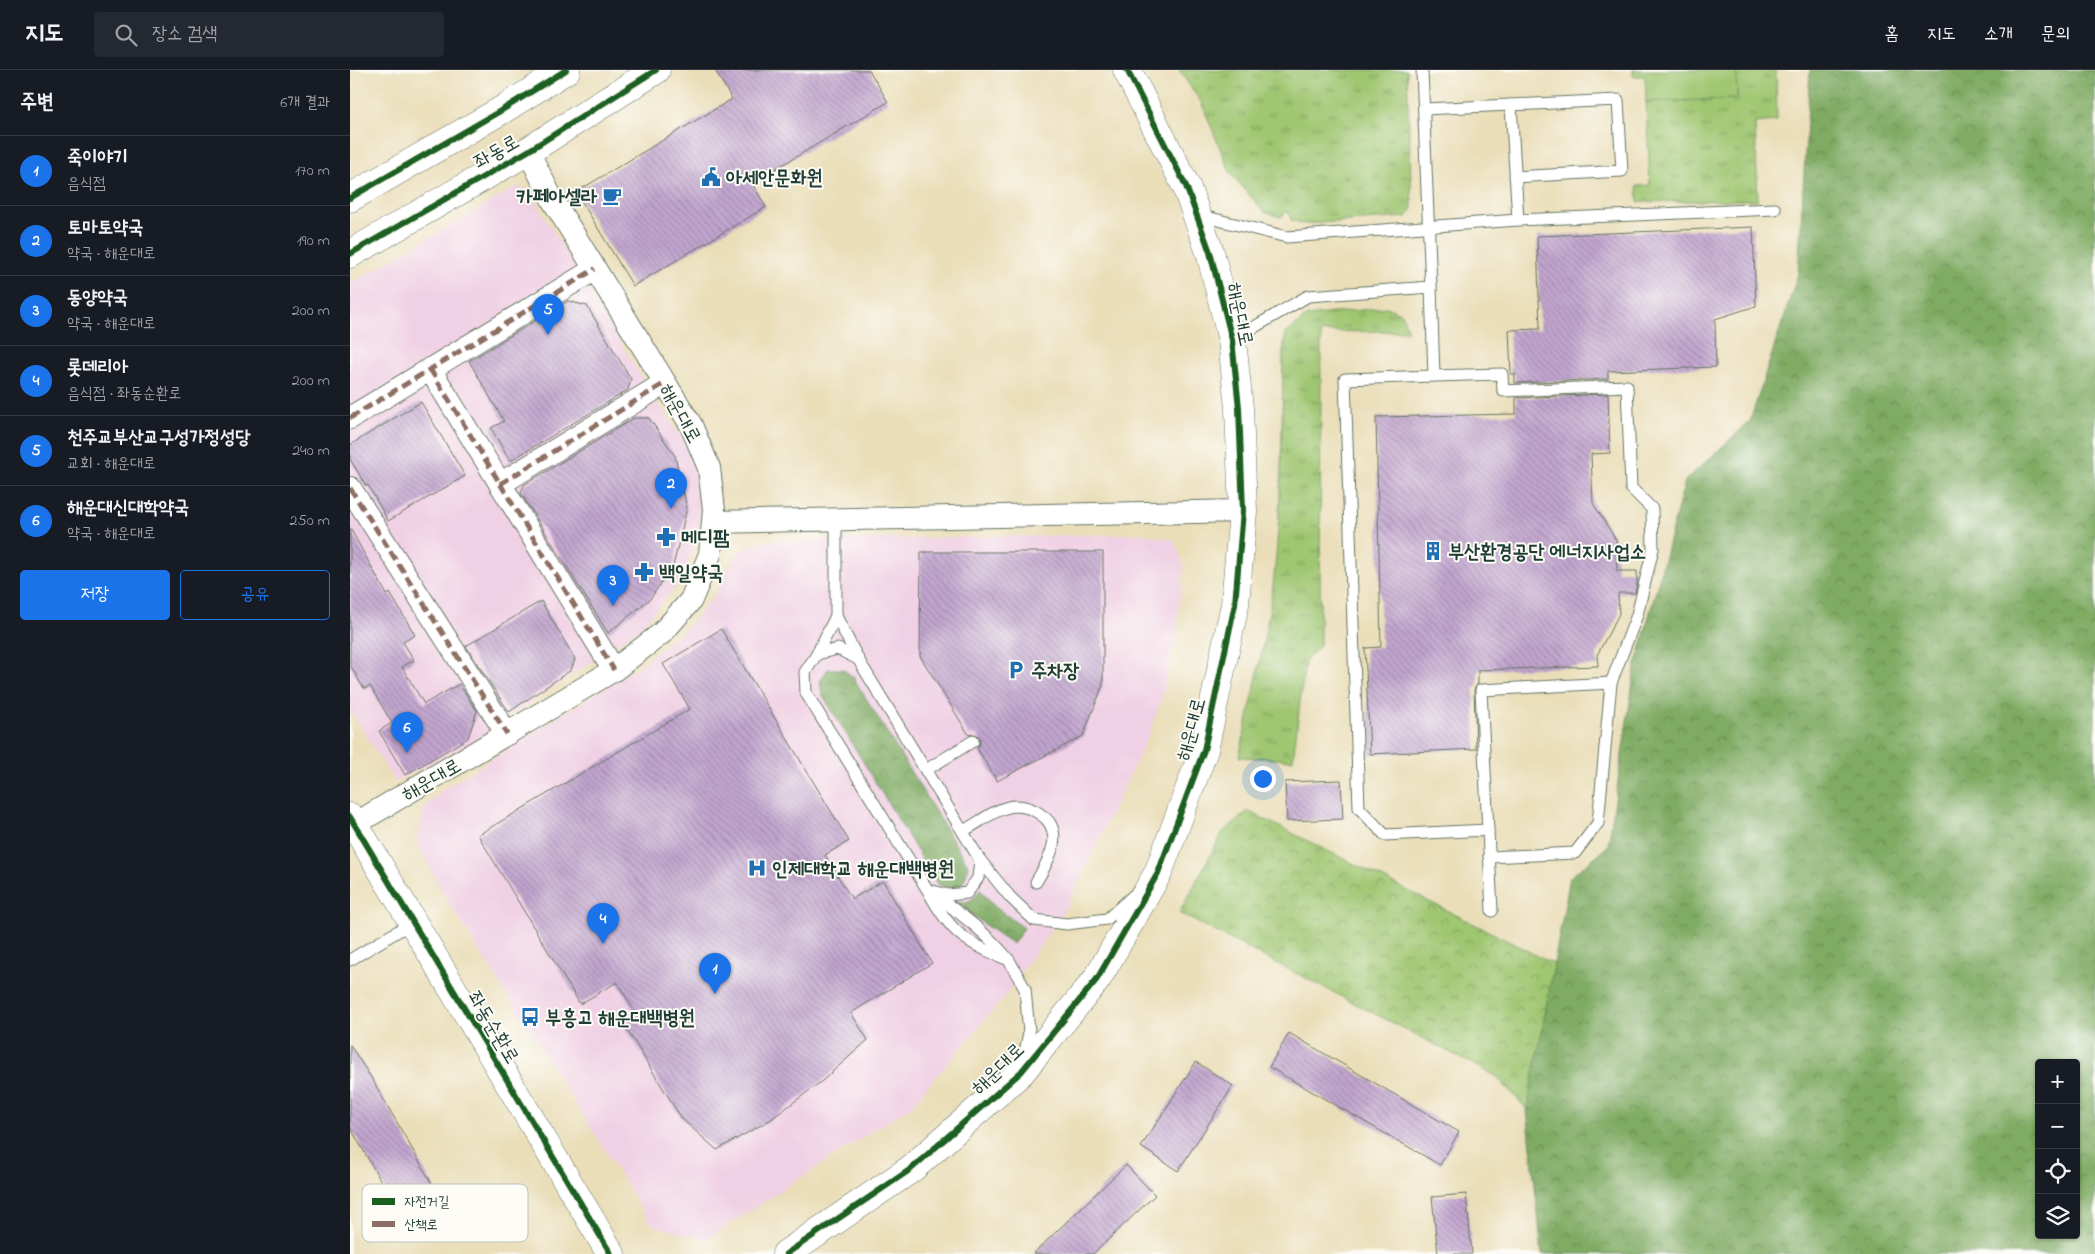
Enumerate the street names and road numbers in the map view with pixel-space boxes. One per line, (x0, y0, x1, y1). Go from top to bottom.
street label: 좌동로 (469, 129, 525, 178)
street label: 해운대로 (1218, 280, 1259, 349)
street label: 해운대로 (651, 379, 707, 449)
street label: 해운대로 (1170, 695, 1215, 764)
street label: 해운대로 (397, 753, 467, 810)
street label: 좌동순환로 (459, 986, 525, 1070)
street label: 해운대로 (966, 1037, 1032, 1103)

